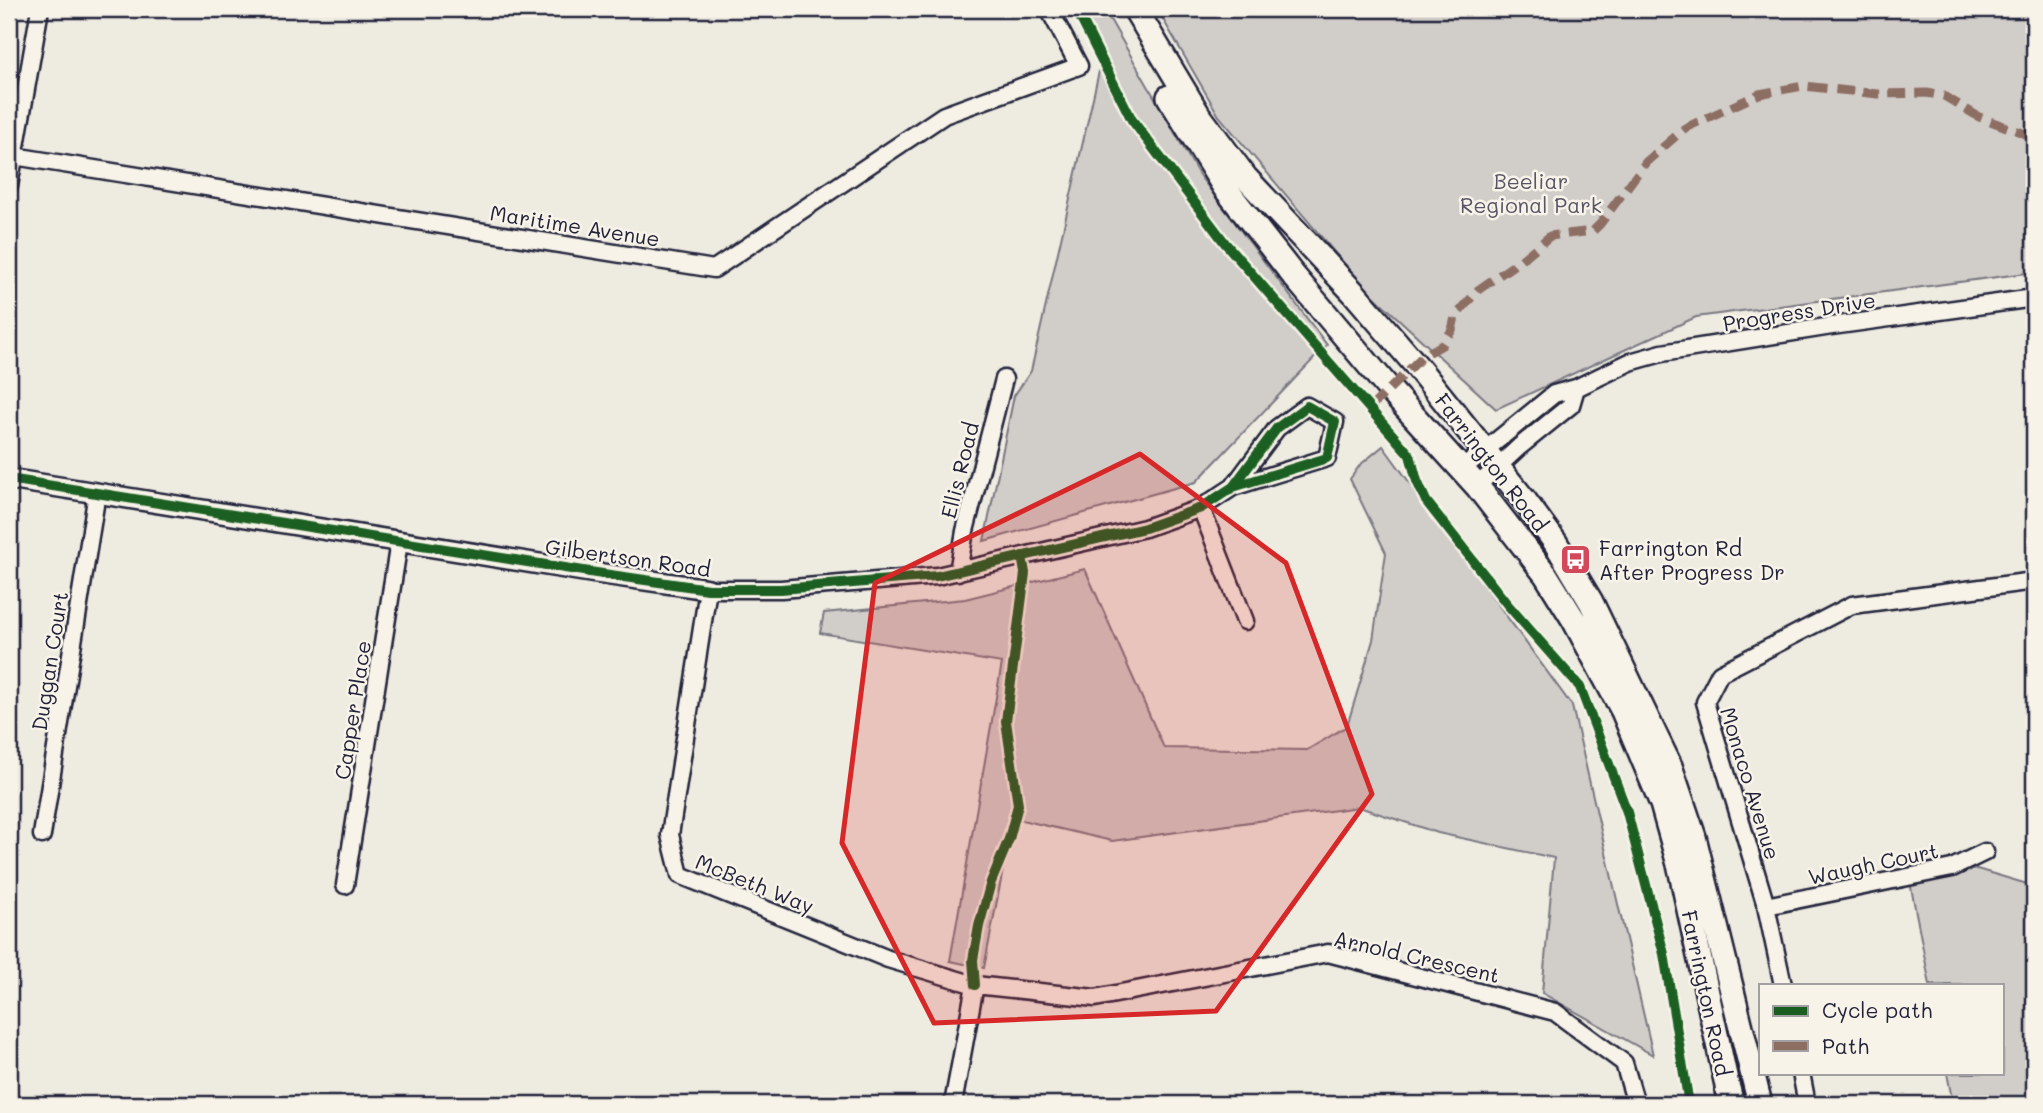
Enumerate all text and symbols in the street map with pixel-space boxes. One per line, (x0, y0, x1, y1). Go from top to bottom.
park label: Beeliar Regional Park (1460, 167, 1602, 218)
street label: Maritime Avenue (488, 198, 662, 252)
street label: Progress Drive (1721, 286, 1877, 336)
street label: Farrington Road (1429, 387, 1555, 537)
street label: Ellis Road (934, 419, 984, 521)
street label: Gilbertson Road (544, 532, 712, 582)
place label: Farrington Rd After Progress Dr (1599, 534, 1785, 585)
bus stop icon: Farrington Rd After Progress Dr (1559, 542, 1593, 576)
street label: Duggan Court (25, 590, 73, 732)
street label: Capper Place (328, 638, 376, 782)
street label: Monaco Avenue (1715, 703, 1787, 863)
street label: Waugh Court (1805, 836, 1941, 890)
street label: McBeth Way (692, 847, 818, 919)
street label: Farrington Road (1676, 908, 1738, 1078)
street label: Arnold Crescent (1331, 924, 1503, 988)
legend (1759, 984, 2004, 1074)
text: Cycle path (1822, 996, 1932, 1023)
text: Path (1822, 1032, 1869, 1059)

